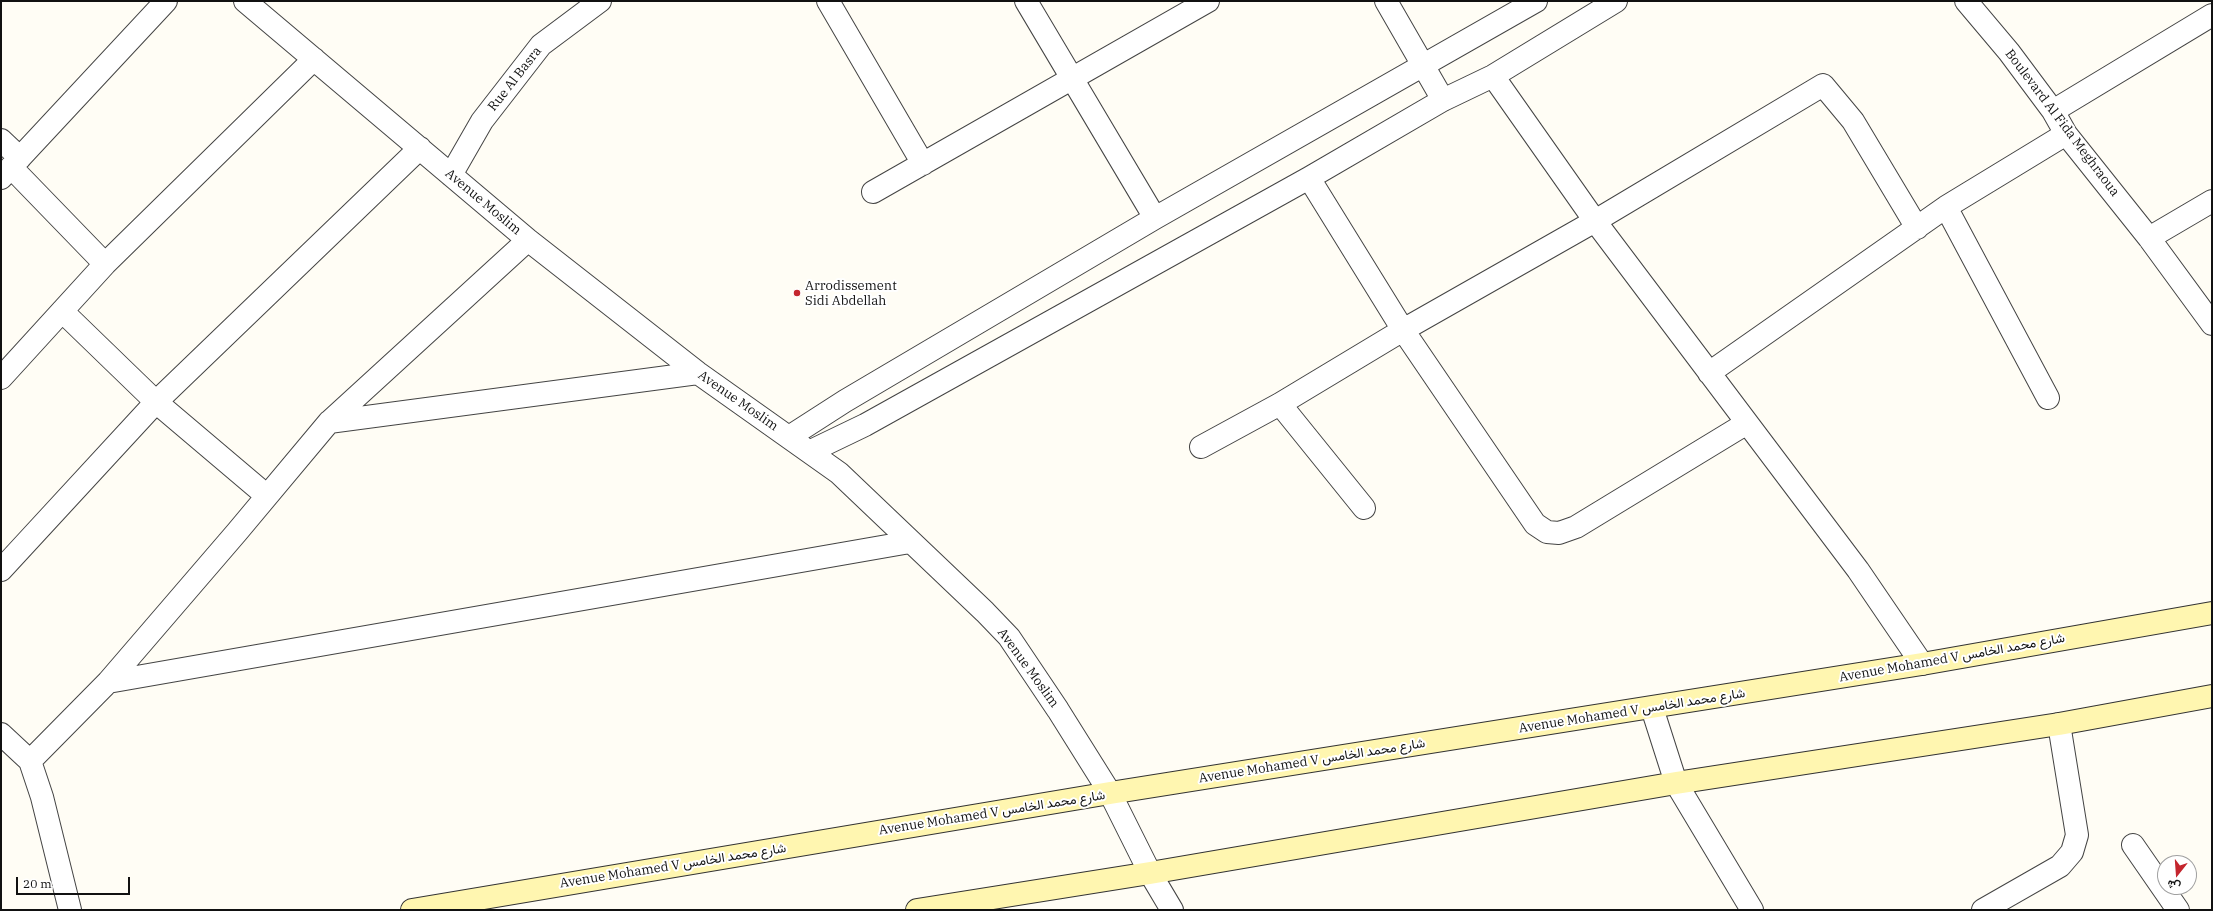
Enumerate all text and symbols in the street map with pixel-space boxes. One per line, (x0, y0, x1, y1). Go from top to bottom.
street label: Rue Al Basra (485, 44, 545, 114)
street label: Boulevard Al Fida Meghraoua (2002, 46, 2122, 200)
street label: Avenue Moslim (442, 166, 524, 238)
place label: Arrodissement Sidi Abdellah (805, 278, 897, 309)
marker: Arrodissement Sidi Abdellah (792, 288, 802, 298)
street label: Avenue Moslim (695, 368, 781, 434)
street label: Avenue Moslim (994, 625, 1062, 711)
street label: Avenue Mohamed V شارع محمد الخامس (1838, 630, 2066, 686)
street label: Avenue Mohamed V شارع محمد الخامس (1518, 685, 1746, 737)
street label: Avenue Mohamed V شارع محمد الخامس (1198, 735, 1426, 787)
street label: Avenue Mohamed V شارع محمد الخامس (878, 787, 1106, 839)
street label: Avenue Mohamed V شارع محمد الخامس (559, 840, 787, 892)
north arrow (2157, 855, 2197, 895)
scale bar (18, 869, 132, 895)
text: 20 m (23, 876, 52, 891)
text: ش (2165, 877, 2182, 894)

